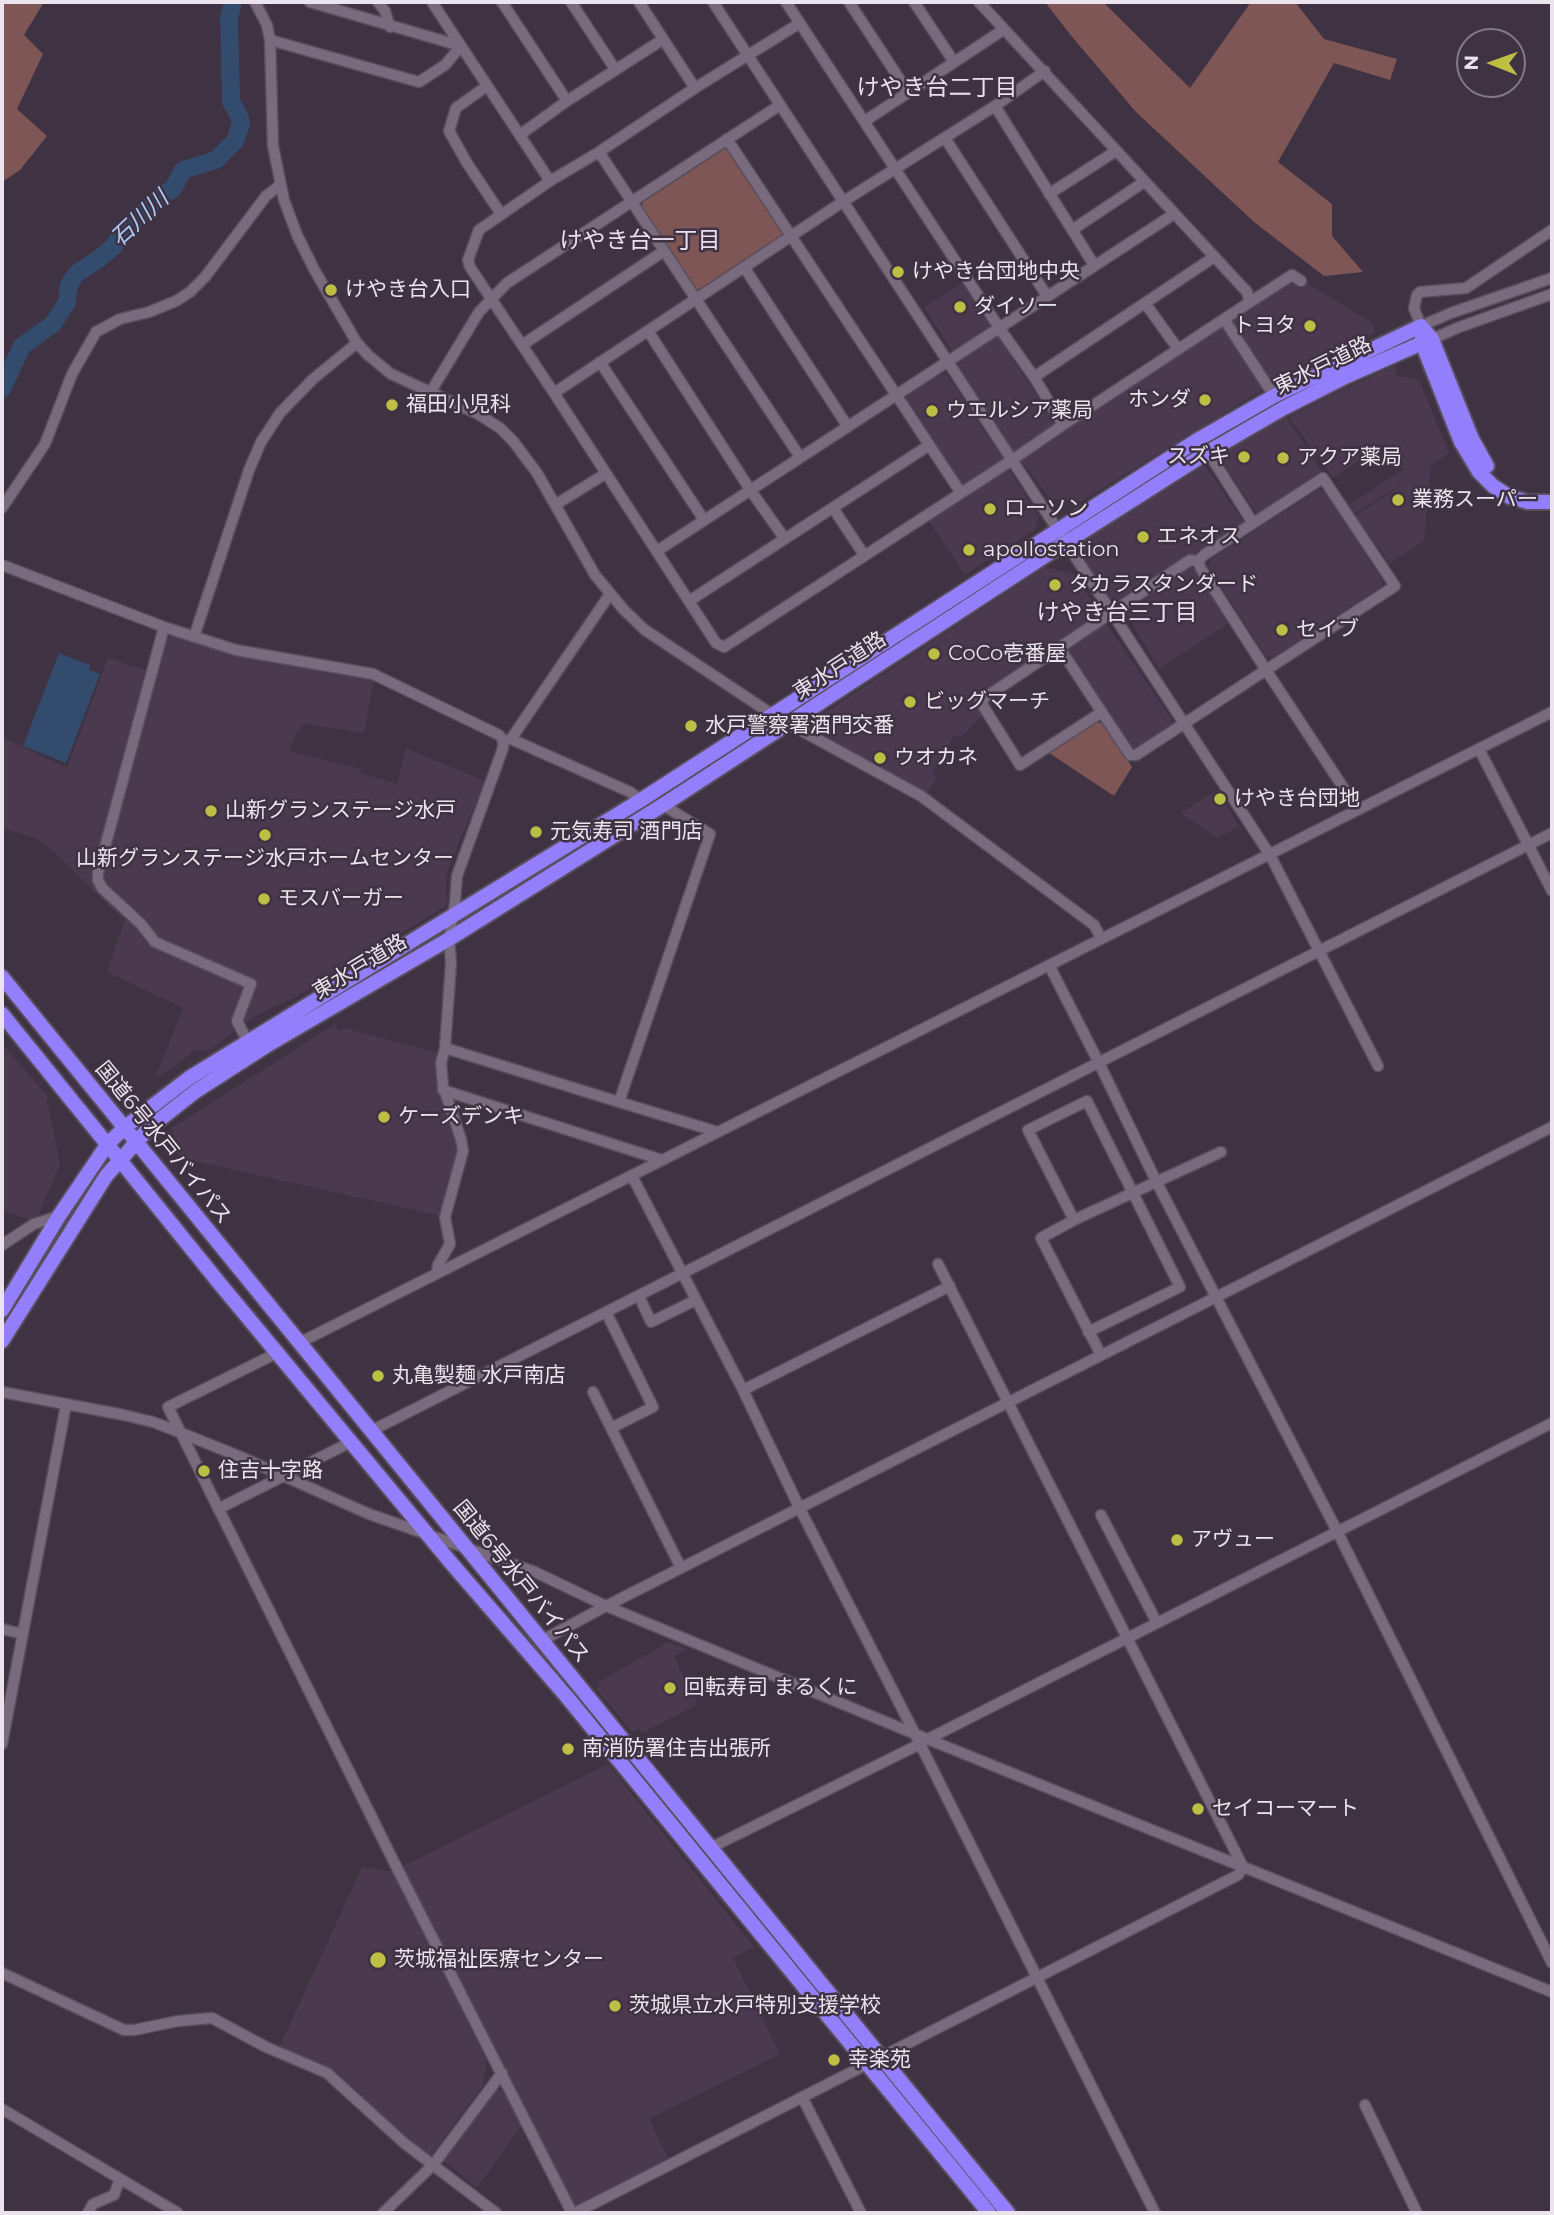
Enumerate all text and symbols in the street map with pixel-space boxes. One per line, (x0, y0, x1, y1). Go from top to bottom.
north arrow (1456, 28, 1526, 98)
text: N (1460, 55, 1483, 71)
district label: けやき台二丁目 (857, 74, 1017, 102)
water label: 石川川 (105, 185, 175, 253)
district label: けやき台一丁目 (560, 227, 720, 255)
place label: けやき台団地中央 (912, 259, 1080, 285)
marker: けやき台団地中央 (890, 264, 906, 280)
place label: けやき台入口 (345, 277, 471, 303)
marker: けやき台入口 (323, 282, 339, 298)
place label: ダイソー (974, 294, 1058, 320)
marker: ダイソー (952, 299, 968, 315)
place label: トヨタ (1233, 313, 1296, 339)
marker: トヨタ (1302, 318, 1318, 334)
street label: 東水戸道路 (1270, 332, 1376, 400)
place label: ホンダ (1128, 387, 1191, 413)
place label: 福田小児科 (406, 392, 511, 418)
marker: ホンダ (1197, 392, 1213, 408)
marker: 福田小児科 (384, 397, 400, 413)
place label: ウエルシア薬局 (946, 398, 1093, 424)
marker: ウエルシア薬局 (924, 403, 940, 419)
place label: スズキ (1167, 444, 1230, 470)
place label: アクア薬局 (1297, 445, 1402, 471)
marker: スズキ (1236, 449, 1252, 465)
marker: アクア薬局 (1275, 450, 1291, 466)
place label: 業務スーパー (1412, 487, 1538, 513)
marker: 業務スーパー (1390, 492, 1406, 508)
place label: ローソン (1004, 496, 1088, 522)
marker: ローソン (982, 501, 998, 517)
place label: エネオス (1157, 524, 1241, 550)
marker: エネオス (1135, 529, 1151, 545)
place label: apollostation (983, 537, 1120, 563)
marker: apollostation (961, 542, 977, 558)
place label: タカラスタンダード (1069, 572, 1258, 598)
marker: タカラスタンダード (1047, 577, 1063, 593)
district label: けやき台三丁目 (1037, 599, 1197, 627)
place label: セイブ (1296, 617, 1359, 643)
marker: セイブ (1274, 622, 1290, 638)
street label: 東水戸道路 (789, 627, 891, 705)
place label: CoCo壱番屋 (948, 641, 1066, 667)
marker: CoCo壱番屋 (926, 646, 942, 662)
place label: ビッグマーチ (924, 689, 1050, 715)
marker: ビッグマーチ (902, 694, 918, 710)
place label: 水戸警察署酒門交番 (705, 713, 894, 739)
marker: 水戸警察署酒門交番 (683, 718, 699, 734)
place label: ウオカネ (894, 745, 978, 771)
marker: ウオカネ (872, 750, 888, 766)
place label: けやき台団地 (1234, 786, 1360, 812)
marker: けやき台団地 (1212, 791, 1228, 807)
place label: 山新グランステージ水戸 (225, 798, 456, 824)
marker: 山新グランステージ水戸 (203, 803, 219, 819)
place label: 元気寿司 酒門店 (550, 819, 703, 845)
marker: 元気寿司 酒門店 (528, 824, 544, 840)
marker: 山新グランステージ水戸ホームセンター (257, 827, 273, 843)
place label: 山新グランステージ水戸ホームセンター (76, 846, 454, 872)
place label: モスバーガー (278, 886, 404, 912)
marker: モスバーガー (256, 891, 272, 907)
street label: 東水戸道路 (309, 929, 411, 1005)
street label: 国道6号水戸バイパス (90, 1057, 236, 1229)
place label: ケーズデンキ (398, 1104, 524, 1130)
marker: ケーズデンキ (376, 1109, 392, 1125)
place label: 丸亀製麺 水戸南店 (392, 1363, 566, 1389)
marker: 丸亀製麺 水戸南店 (370, 1368, 386, 1384)
place label: 住吉十字路 (218, 1458, 323, 1484)
marker: 住吉十字路 (196, 1463, 212, 1479)
street label: 国道6号水戸バイパス (448, 1496, 594, 1668)
place label: アヴュー (1191, 1527, 1275, 1553)
marker: アヴュー (1169, 1532, 1185, 1548)
place label: 回転寿司 まるくに (684, 1675, 858, 1701)
marker: 回転寿司 まるくに (662, 1680, 678, 1696)
place label: 南消防署住吉出張所 (582, 1736, 771, 1762)
marker: 南消防署住吉出張所 (560, 1741, 576, 1757)
place label: セイコーマート (1212, 1796, 1359, 1822)
marker: セイコーマート (1190, 1801, 1206, 1817)
place label: 茨城福祉医療センター (394, 1947, 604, 1973)
marker: 茨城福祉医療センター (368, 1950, 388, 1970)
place label: 茨城県立水戸特別支援学校 (629, 1993, 881, 2019)
marker: 茨城県立水戸特別支援学校 (607, 1998, 623, 2014)
place label: 幸楽苑 (848, 2047, 911, 2073)
marker: 幸楽苑 (826, 2052, 842, 2068)

